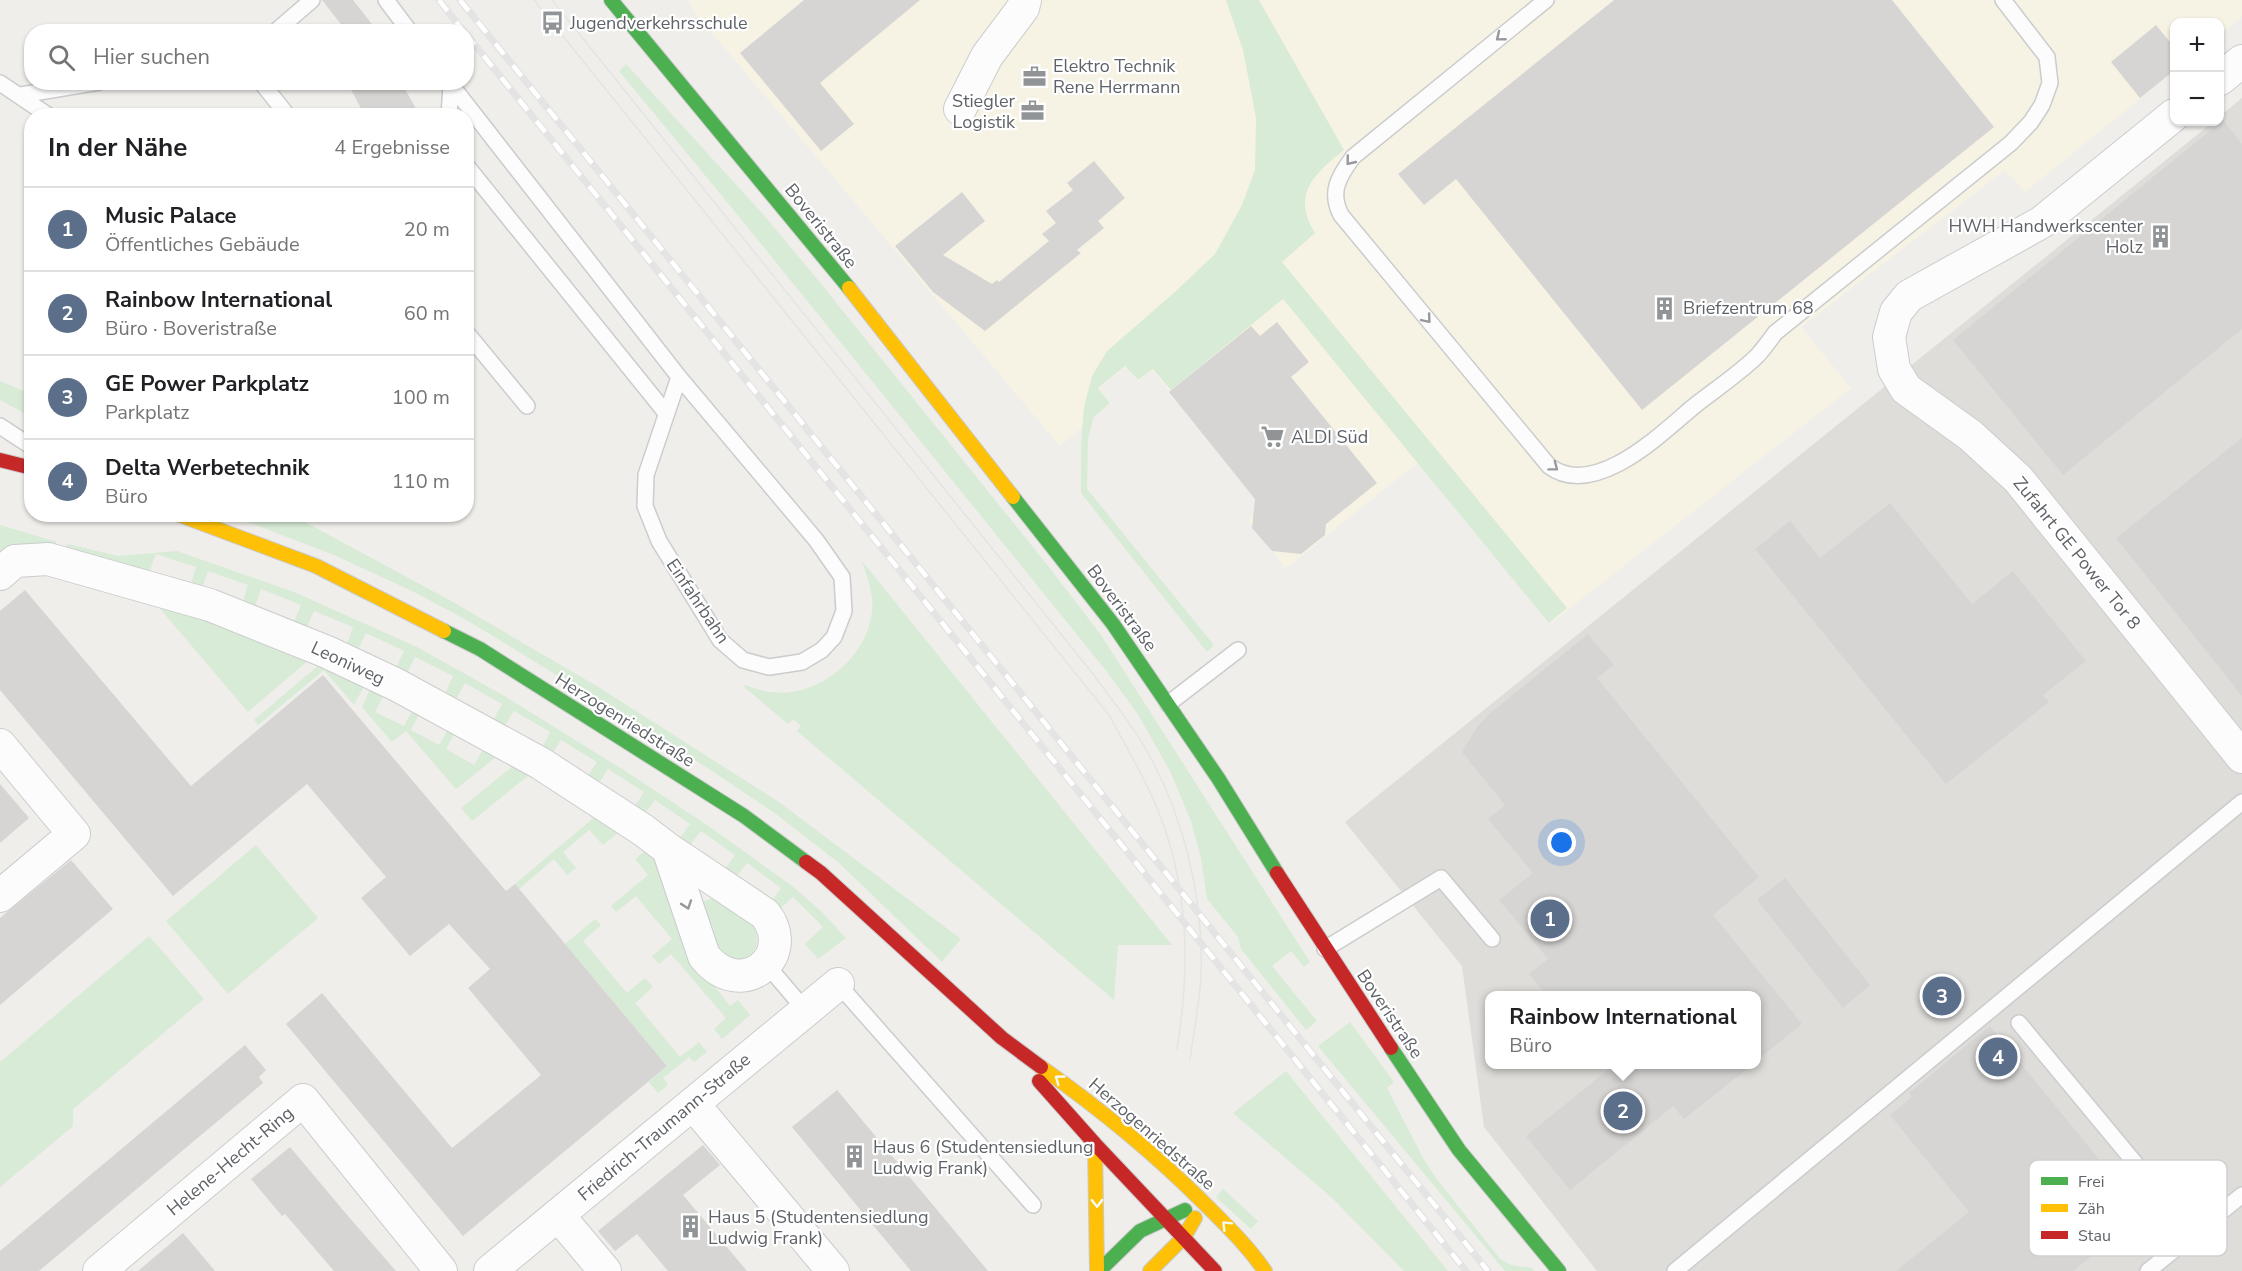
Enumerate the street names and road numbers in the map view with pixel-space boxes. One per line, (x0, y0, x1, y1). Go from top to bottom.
street label: Boveristraße (779, 179, 863, 273)
street label: Zufahrt GE Power Tor 8 (2008, 472, 2146, 634)
street label: Einfahrbahn (661, 554, 735, 648)
street label: Boveristraße (1081, 560, 1163, 656)
street label: Leoniweg (307, 635, 389, 691)
street label: Herzogenriedstraße (551, 667, 699, 773)
street label: Boveristraße (1351, 965, 1429, 1063)
street label: Friedrich-Traumann-Straße (573, 1048, 755, 1206)
street label: Herzogenriedstraße (1084, 1072, 1220, 1196)
street label: Helene-Hecht-Ring (162, 1101, 298, 1221)

